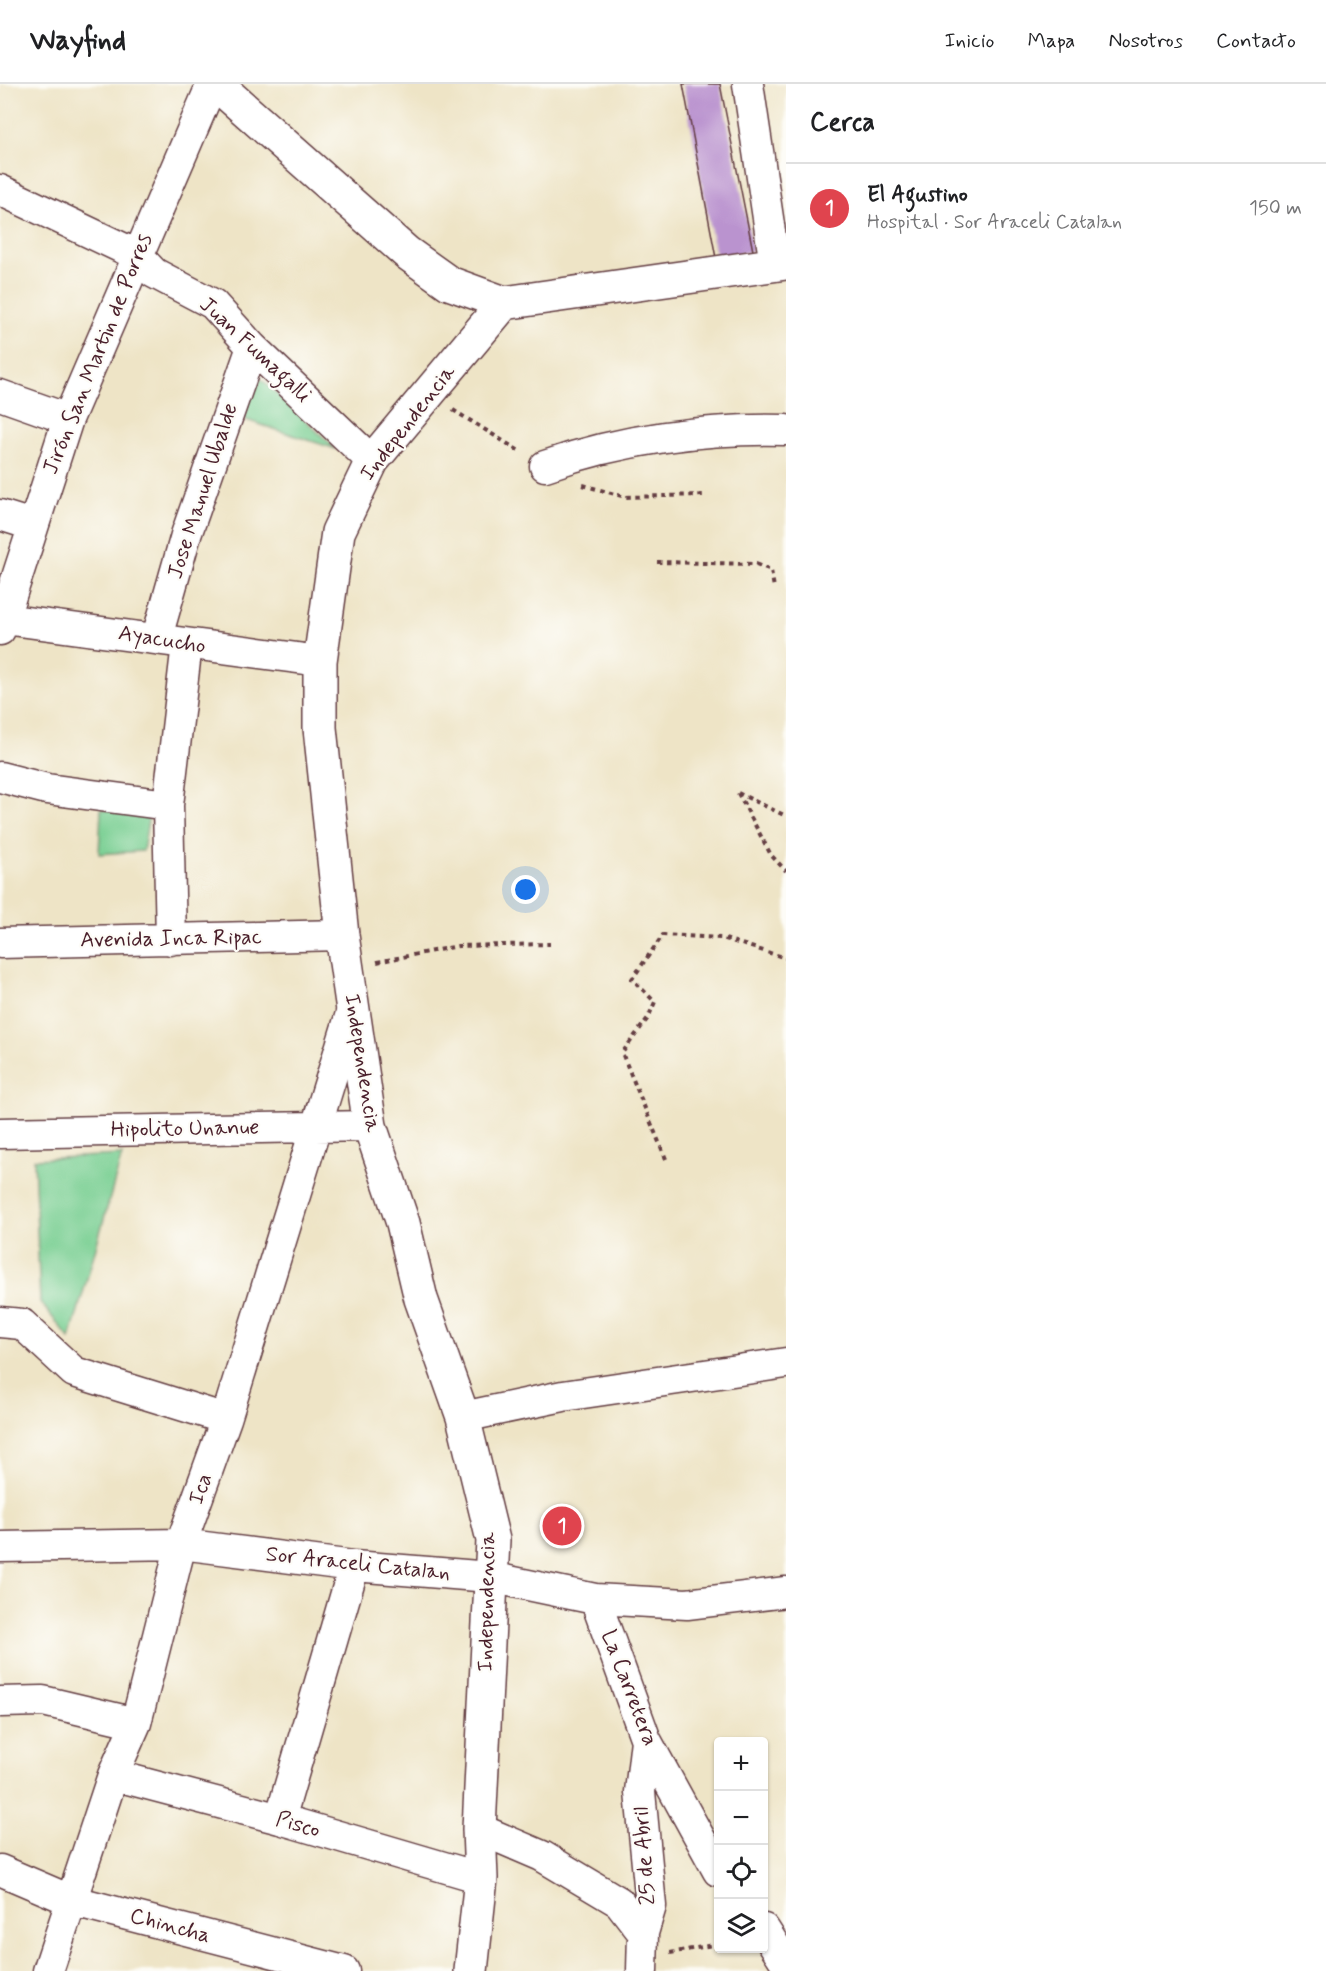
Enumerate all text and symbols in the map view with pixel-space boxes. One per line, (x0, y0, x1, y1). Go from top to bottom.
text: Wayfind (30, 23, 126, 60)
text: Inicio (945, 27, 995, 55)
text: Mapa (1028, 27, 1075, 55)
text: Nosotros (1108, 27, 1183, 55)
text: Contacto (1216, 27, 1296, 55)
text: Cerca (810, 106, 875, 140)
text: El Agustino (867, 181, 968, 209)
text: 1 (825, 195, 834, 222)
text: 150 m (1249, 195, 1302, 222)
text: Hospital · Sor Araceli Catalan (867, 209, 1122, 236)
street label: Jirón San Martin de Porres (37, 229, 159, 479)
street label: Juan Fumagalli (191, 291, 317, 411)
street label: Independencia (354, 359, 462, 487)
street label: Jose Manuel Ubalde (161, 400, 245, 582)
street label: Ayacucho (116, 619, 208, 661)
your location (511, 875, 540, 904)
street label: Avenida Inca Ripac (80, 923, 262, 955)
street label: Independencia (337, 992, 387, 1135)
street label: Hipolito Unanue (110, 1114, 260, 1144)
street label: Ica (183, 1470, 219, 1508)
pin: 1 (542, 1504, 582, 1548)
street label: Independencia (472, 1531, 502, 1672)
street label: Sor Araceli Catalan (264, 1540, 452, 1588)
street label: La Carretera (594, 1626, 664, 1750)
map controls (714, 1737, 768, 1953)
button: + (714, 1737, 768, 1791)
button: − (714, 1791, 768, 1845)
street label: Pisco (273, 1805, 323, 1845)
street label: 25 de Abril (628, 1806, 662, 1906)
button: locate (714, 1845, 768, 1899)
button: layers (714, 1899, 768, 1953)
street label: Chincha (127, 1902, 213, 1950)

